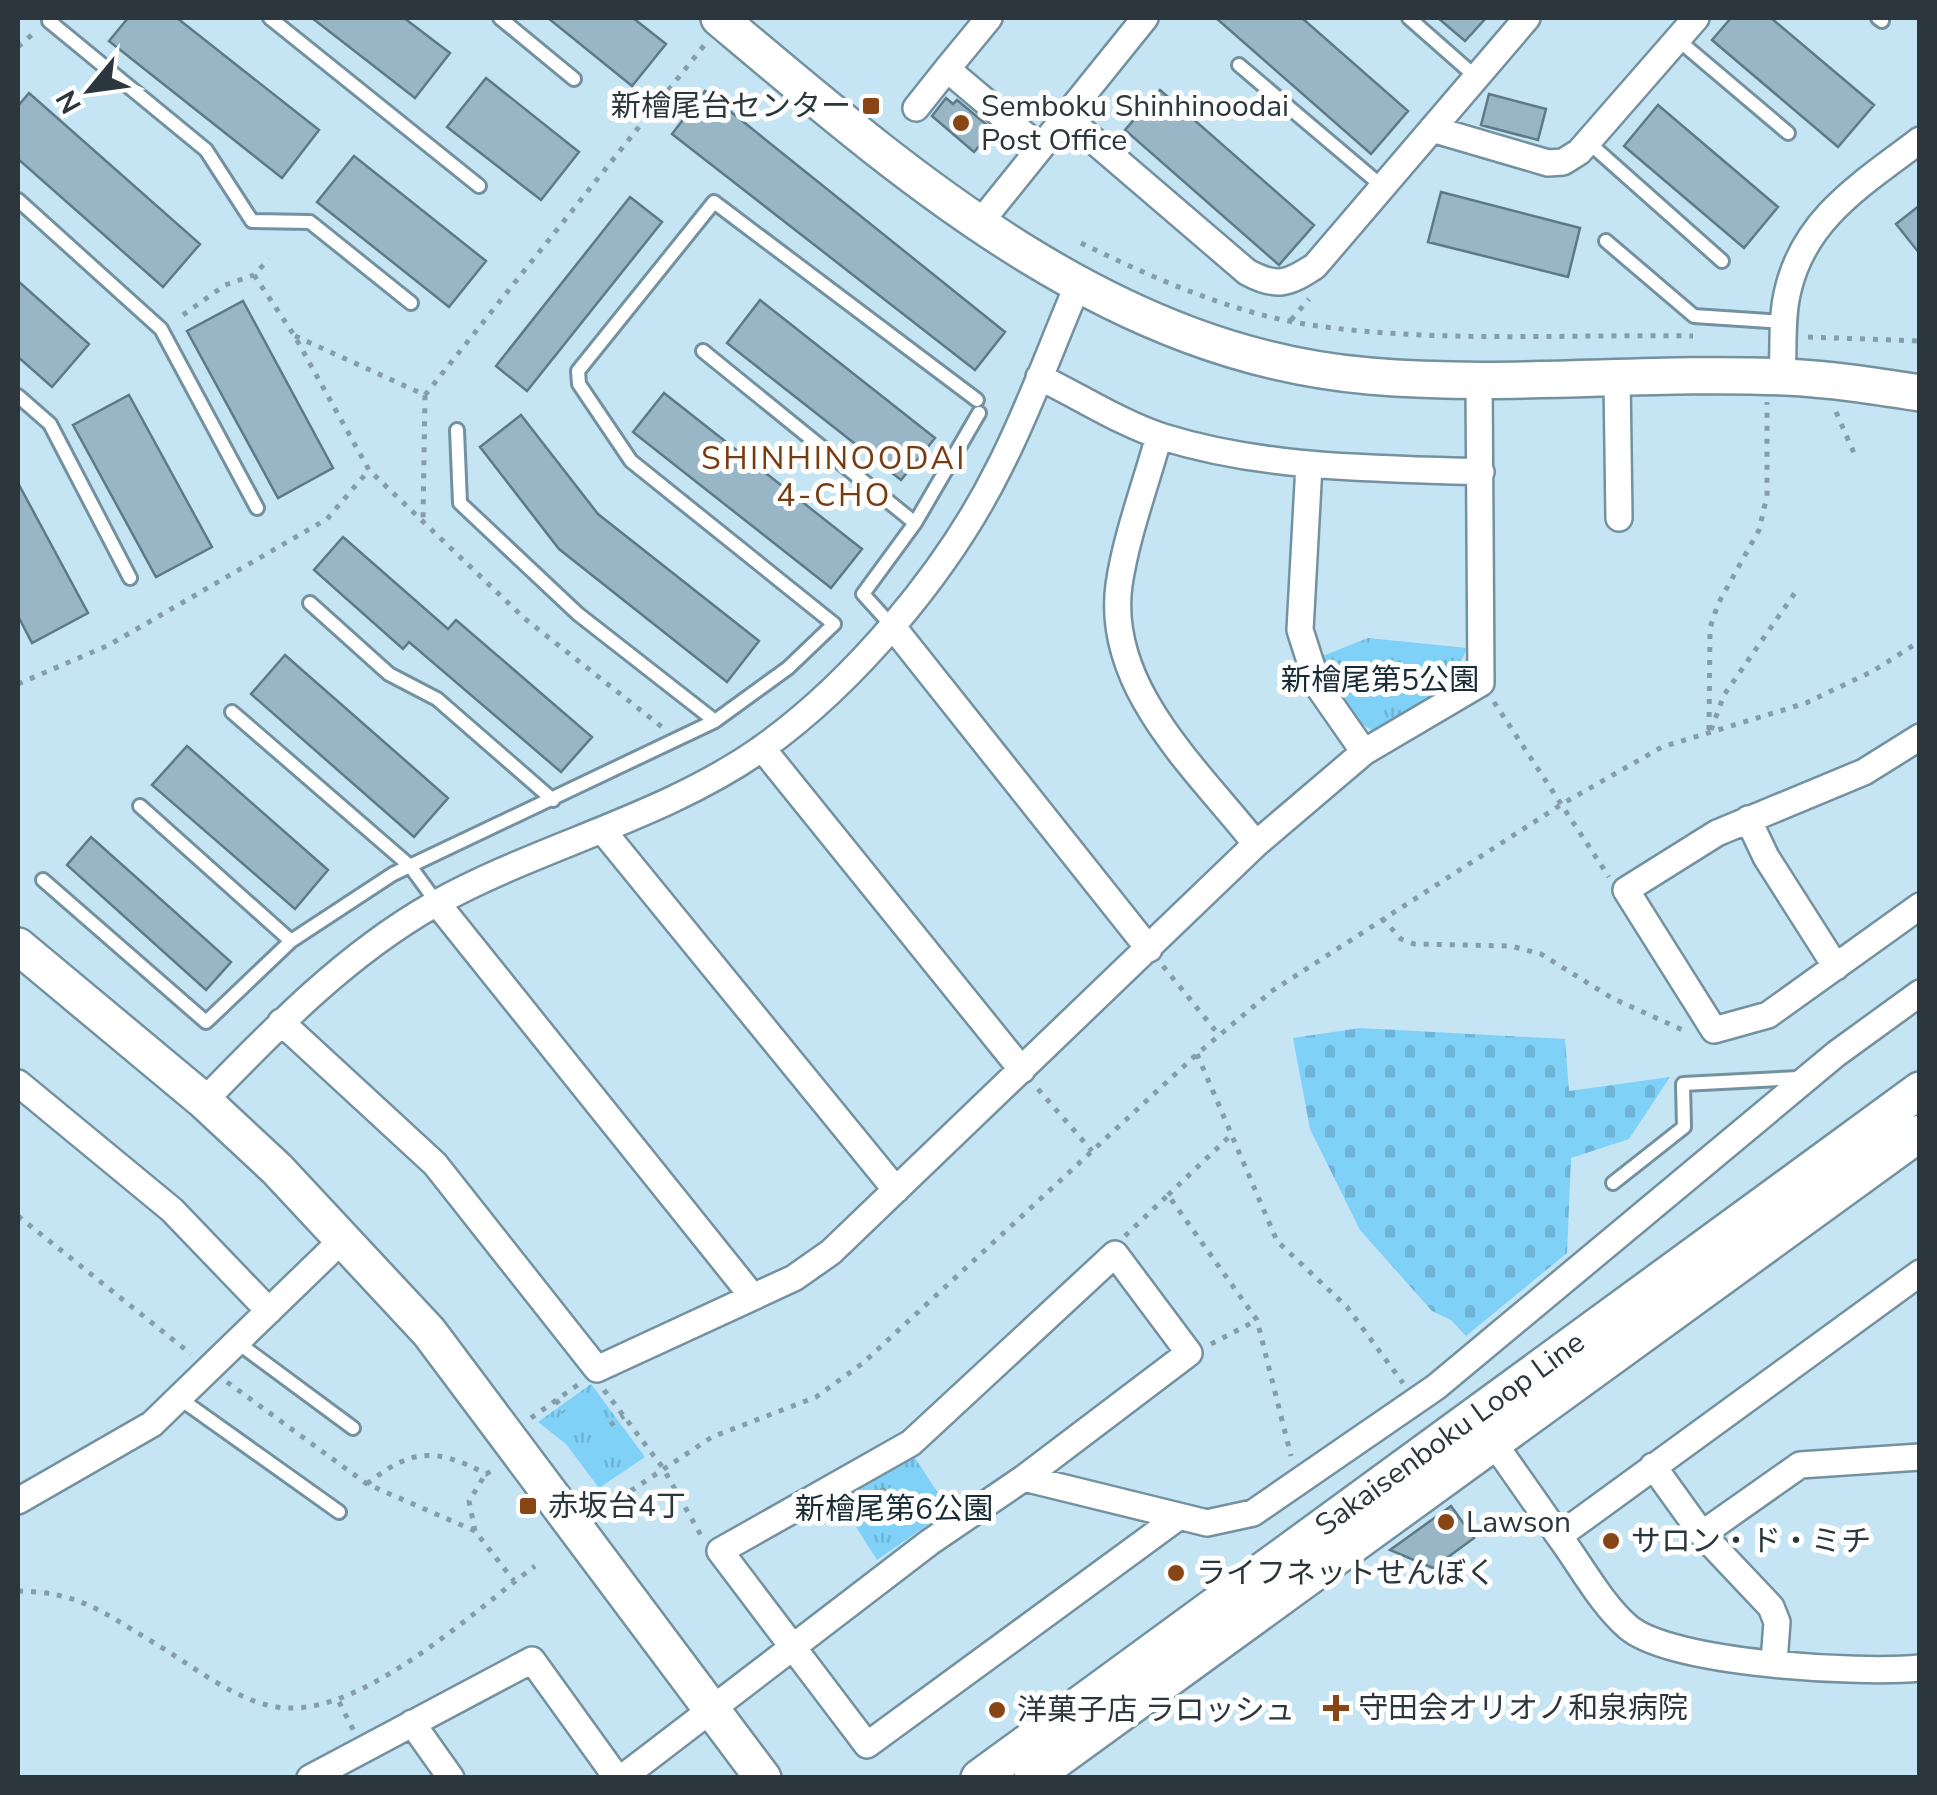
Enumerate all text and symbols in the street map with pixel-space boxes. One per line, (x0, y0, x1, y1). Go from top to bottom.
north arrow (40, 40, 140, 140)
text: N (47, 83, 91, 120)
place label: 新檜尾台センター (611, 86, 851, 127)
place label: Semboku Shinhinoodai Post Office (981, 86, 1289, 161)
marker: 新檜尾台センター (860, 95, 882, 117)
marker: Semboku Shinhinoodai Post Office (950, 112, 972, 134)
district label: SHINHINOODAI 4-CHO (701, 437, 967, 517)
park label: 新檜尾第5公園 (1281, 660, 1479, 701)
street label: Sakaisenboku Loop Line (1307, 1322, 1593, 1546)
place label: 赤坂台4丁 (548, 1486, 686, 1527)
park label: 新檜尾第6公園 (795, 1489, 993, 1530)
marker: 赤坂台4丁 (517, 1495, 539, 1517)
place label: Lawson (1466, 1502, 1571, 1543)
marker: Lawson (1435, 1511, 1457, 1533)
place label: サロン・ド・ミチ (1631, 1521, 1871, 1562)
marker: サロン・ド・ミチ (1600, 1530, 1622, 1552)
place label: ライフネットせんぼく (1196, 1553, 1496, 1594)
marker: ライフネットせんぼく (1165, 1562, 1187, 1584)
place label: 守田会オリオノ和泉病院 (1358, 1688, 1688, 1729)
place label: 洋菓子店 ラロッシュ (1017, 1690, 1295, 1731)
marker: 守田会オリオノ和泉病院 (1323, 1695, 1349, 1721)
marker: 洋菓子店 ラロッシュ (986, 1699, 1008, 1721)

